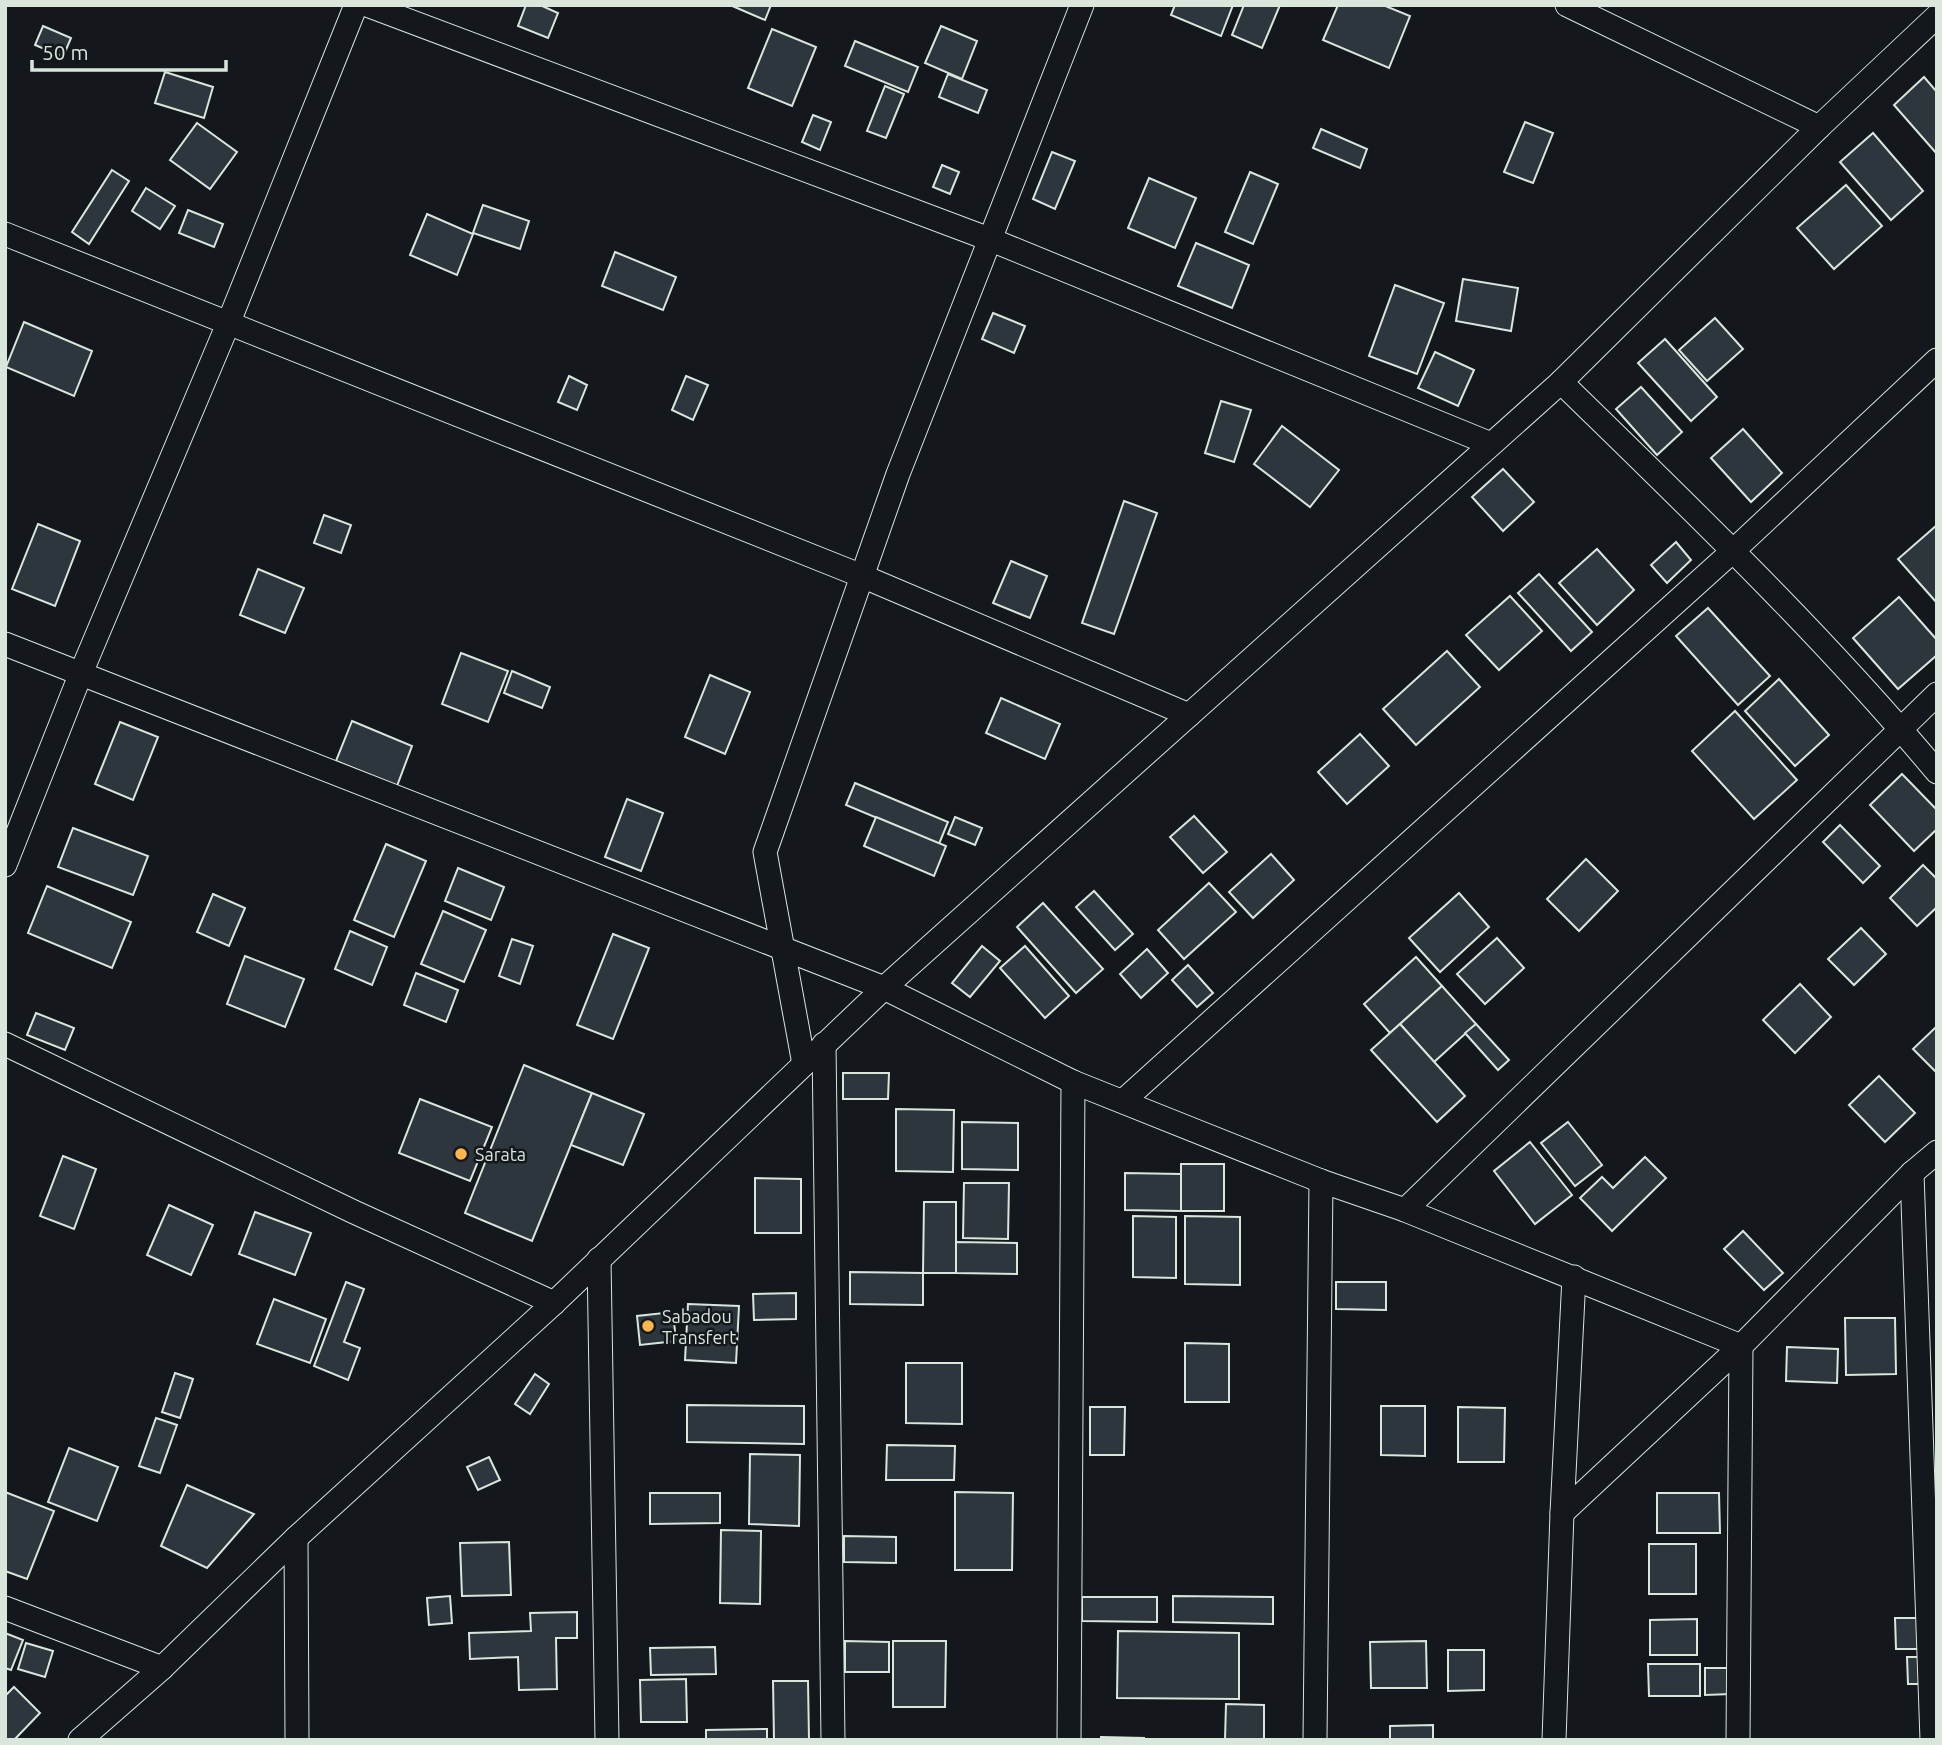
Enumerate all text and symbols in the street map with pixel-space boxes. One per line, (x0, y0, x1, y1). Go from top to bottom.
scale bar (32, 28, 226, 72)
text: 50 m (42, 40, 89, 64)
place label: Sarata (475, 1144, 526, 1164)
marker: Sarata (453, 1146, 469, 1162)
place label: Sabadou Transfert (662, 1306, 736, 1347)
marker: Sabadou Transfert (640, 1318, 656, 1334)

